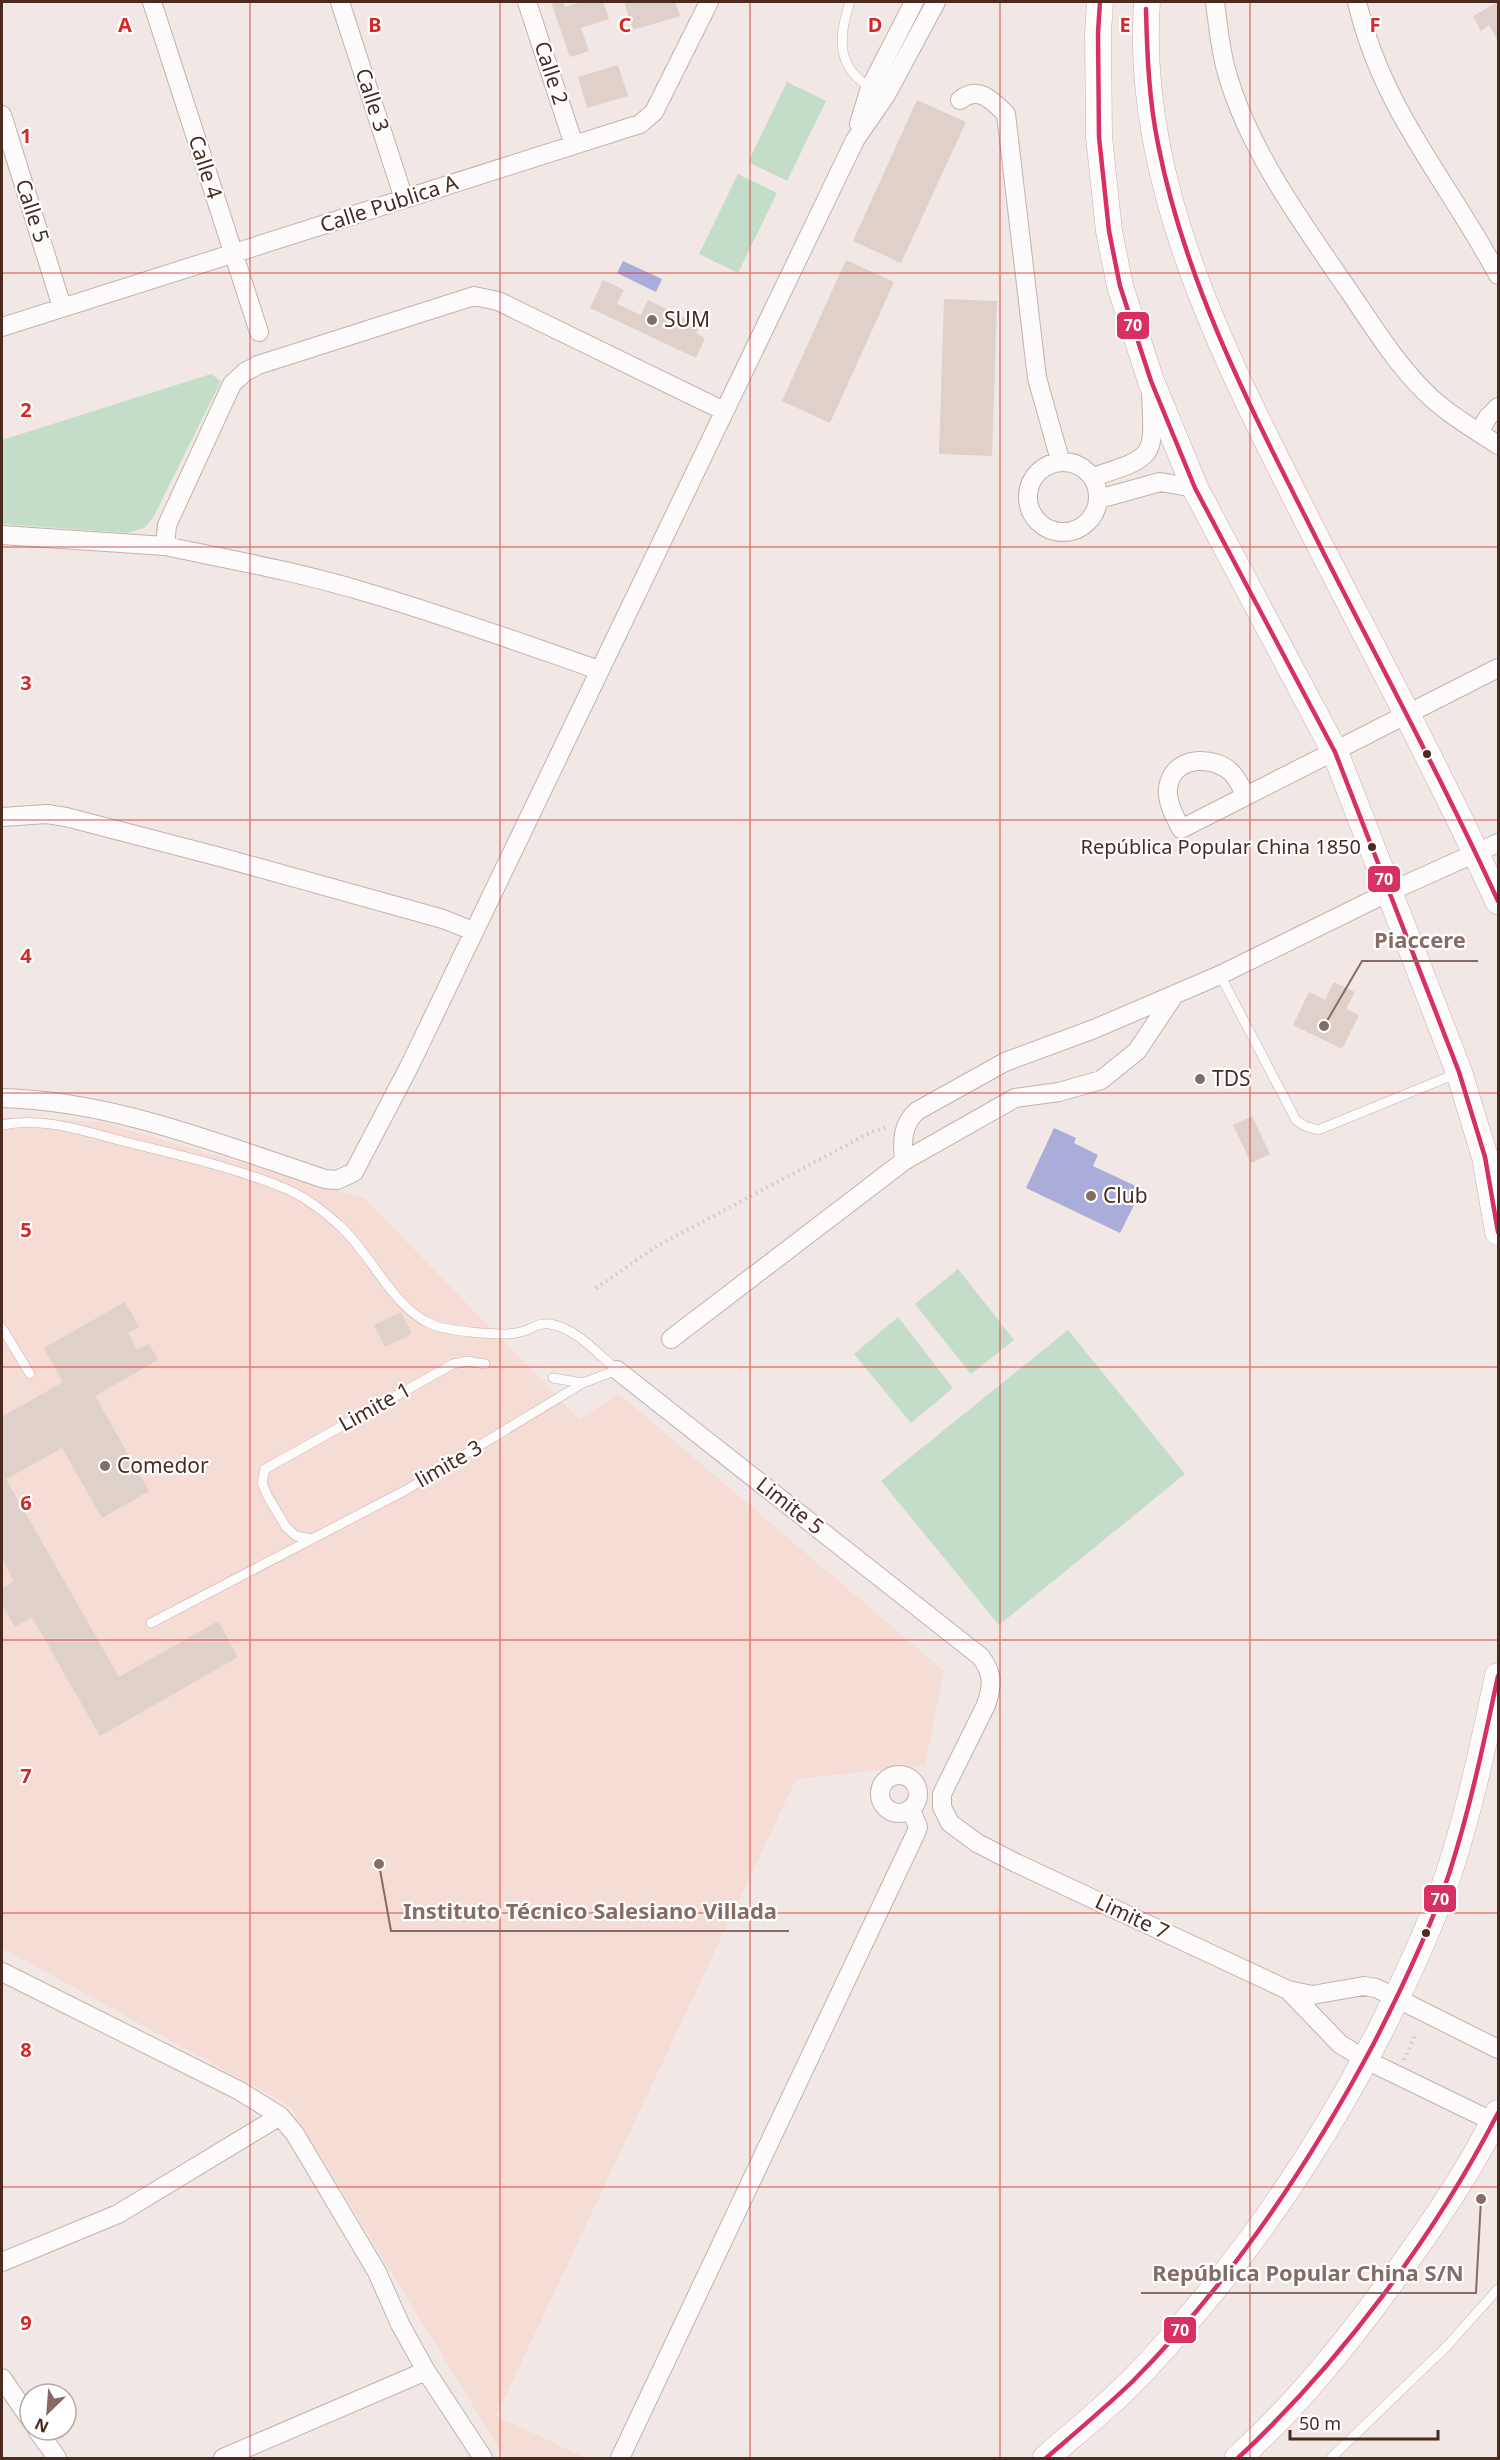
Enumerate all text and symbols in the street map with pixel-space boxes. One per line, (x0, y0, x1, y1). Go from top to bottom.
text: A (118, 11, 132, 38)
text: B (368, 11, 382, 38)
text: C (619, 11, 632, 38)
text: D (868, 11, 882, 38)
text: E (1119, 11, 1131, 38)
text: F (1370, 11, 1380, 38)
street label: Calle 2 (529, 37, 575, 108)
street label: Calle 3 (350, 64, 396, 135)
text: 1 (20, 122, 32, 149)
street label: Calle 4 (183, 131, 229, 202)
street label: Calle Publica A (316, 167, 462, 239)
street label: Calle 5 (10, 175, 56, 246)
place label: SUM (664, 305, 710, 333)
line badge: 70 (1116, 311, 1150, 340)
marker: SUM (645, 313, 659, 327)
text: 70 (1124, 314, 1142, 336)
text: 2 (20, 396, 32, 423)
text: 3 (20, 669, 32, 696)
unlabelled marker (1421, 748, 1433, 760)
place label: República Popular China 1850 (1081, 833, 1361, 860)
marker: República Popular China 1850 (1366, 841, 1378, 853)
line badge: 70 (1367, 865, 1401, 893)
text: 70 (1375, 868, 1393, 890)
callout: Piaccere (1362, 921, 1478, 961)
text: Piaccere (1374, 924, 1466, 954)
text: 4 (20, 942, 32, 969)
place label: TDS (1212, 1064, 1251, 1092)
marker: TDS (1193, 1072, 1207, 1086)
place label: Club (1103, 1181, 1148, 1209)
marker: Club (1084, 1189, 1098, 1203)
text: 5 (20, 1216, 32, 1243)
street label: Limite 1 (333, 1375, 416, 1437)
street label: limite 3 (410, 1433, 487, 1493)
place label: Comedor (117, 1451, 209, 1479)
marker: Comedor (98, 1459, 112, 1473)
street label: Limite 5 (751, 1470, 830, 1540)
text: 6 (20, 1489, 32, 1516)
text: 7 (20, 1762, 32, 1789)
line badge: 70 (1423, 1884, 1457, 1913)
street label: Limite 7 (1091, 1887, 1174, 1945)
text: 70 (1431, 1888, 1449, 1910)
callout: Instituto Técnico Salesiano Villada (391, 1891, 789, 1931)
text: Instituto Técnico Salesiano Villada (403, 1895, 777, 1925)
unlabelled marker (1420, 1927, 1432, 1939)
text: 8 (20, 2036, 32, 2063)
callout: República Popular China S/N (1141, 2253, 1476, 2293)
text: República Popular China S/N (1152, 2257, 1464, 2287)
text: 9 (20, 2309, 32, 2336)
line badge: 70 (1163, 2316, 1197, 2344)
text: 70 (1171, 2319, 1189, 2341)
north arrow (18, 2382, 78, 2442)
scale bar (1290, 2403, 1438, 2441)
text: 50 m (1299, 2411, 1341, 2435)
text: N (31, 2413, 52, 2438)

